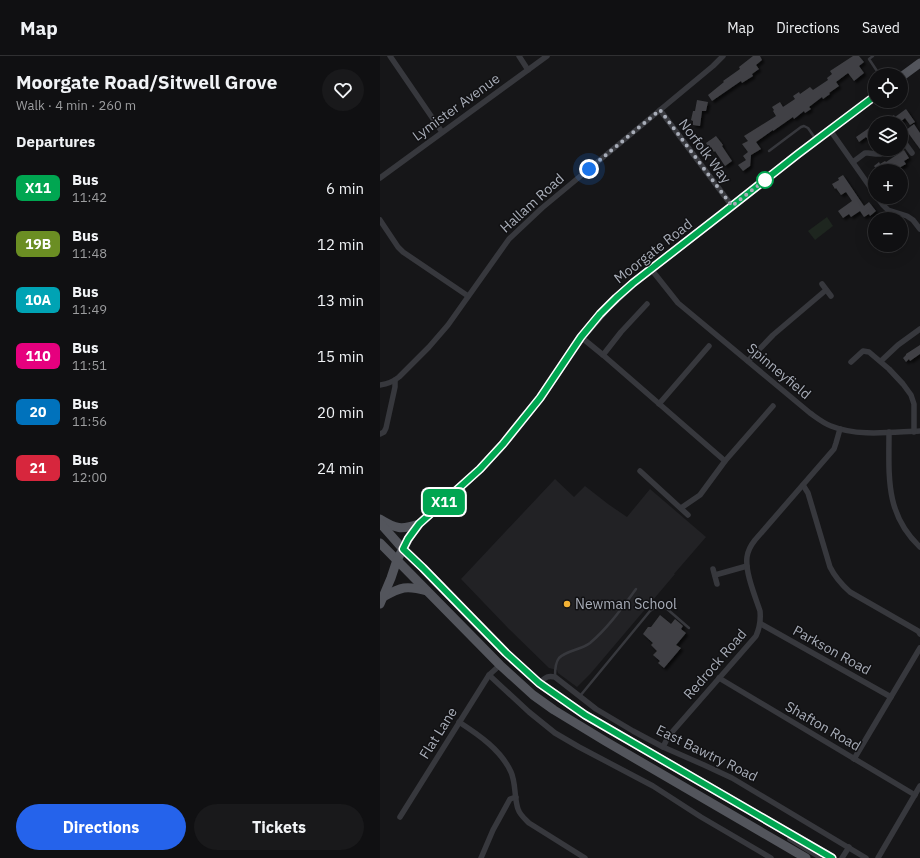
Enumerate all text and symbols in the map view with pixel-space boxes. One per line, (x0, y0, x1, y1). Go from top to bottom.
text: Map (20, 16, 58, 40)
text: Map (727, 19, 754, 37)
text: Directions (776, 19, 840, 37)
text: Saved (862, 19, 900, 37)
map controls (868, 68, 908, 252)
button: locate (868, 68, 908, 108)
button: heart (322, 69, 364, 111)
street label: Lymister Avenue (409, 69, 503, 145)
text: Moorgate Road/Sitwell Grove (16, 70, 277, 94)
text: Walk · 4 min · 260 m (16, 97, 136, 114)
street label: Norfolk Way (675, 115, 735, 187)
button: layers (868, 116, 908, 156)
text: Departures (16, 132, 95, 151)
your location (579, 159, 599, 179)
button: + (868, 164, 908, 204)
text: Bus (72, 170, 99, 189)
street label: Hallam Road (496, 170, 568, 236)
unlabelled marker (756, 171, 774, 189)
text: X11 (25, 179, 51, 197)
text: 6 min (326, 179, 364, 198)
text: 11:42 (72, 189, 107, 206)
button: − (868, 212, 908, 252)
street label: Moorgate Road (610, 215, 696, 287)
text: Bus (72, 226, 99, 245)
text: 19B (25, 235, 51, 253)
text: 12 min (317, 235, 364, 254)
text: 11:48 (72, 245, 107, 262)
text: Bus (72, 282, 99, 301)
text: 10A (25, 291, 51, 309)
text: 13 min (317, 291, 364, 310)
text: 11:49 (72, 301, 107, 318)
text: Bus (72, 338, 99, 357)
street label: Spinneyfield (743, 339, 815, 403)
text: 110 (25, 347, 51, 365)
text: 15 min (317, 347, 364, 366)
text: 11:51 (72, 357, 107, 374)
text: Bus (72, 394, 99, 413)
text: 20 (30, 403, 46, 421)
text: 20 min (317, 403, 364, 422)
text: 11:56 (72, 413, 107, 430)
text: Bus (72, 450, 99, 469)
text: 21 (30, 459, 46, 477)
text: 24 min (317, 459, 364, 478)
text: 12:00 (72, 469, 107, 486)
line badge: X11 (421, 489, 467, 515)
text: X11 (431, 493, 457, 511)
place label: Newman School (575, 595, 677, 613)
marker: Newman School (562, 599, 572, 609)
street label: Parkson Road (790, 621, 874, 679)
street label: Redrock Road (680, 625, 750, 703)
street label: Shafton Road (782, 697, 864, 755)
street label: Flat Lane (415, 704, 461, 762)
street label: East Bawtry Road (653, 721, 761, 785)
button: Directions (16, 804, 186, 850)
button: Tickets (194, 804, 364, 850)

